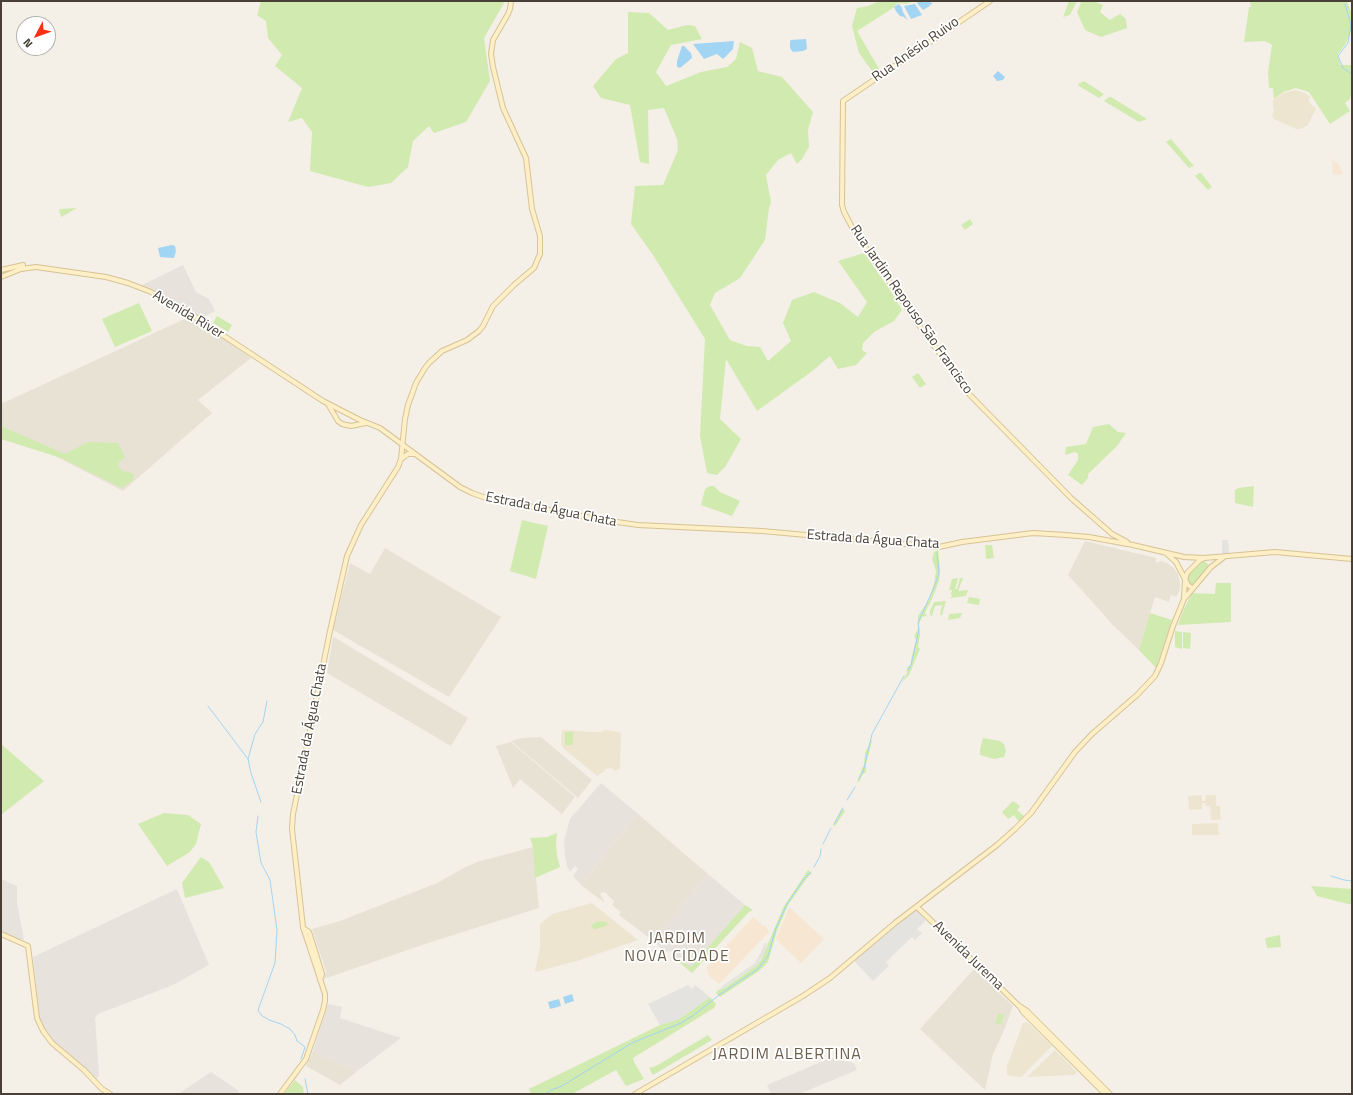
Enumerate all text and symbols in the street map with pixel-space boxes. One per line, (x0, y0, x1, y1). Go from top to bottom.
street label: Rua Anésio Ruivo (869, 14, 963, 86)
north arrow (16, 16, 56, 56)
text: N (19, 35, 36, 51)
street label: Rua Jardim Repouso São Francisco (846, 222, 976, 398)
street label: Avenida River (149, 287, 227, 343)
street label: Estrada da Água Chata (484, 489, 618, 531)
street label: Estrada da Água Chata (806, 527, 940, 553)
street label: Estrada da Água Chata (289, 662, 331, 796)
street label: Avenida Jurema (929, 918, 1007, 994)
district label: JARDIM NOVA CIDADE (624, 929, 730, 967)
district label: JARDIM ALBERTINA (712, 1045, 862, 1065)

